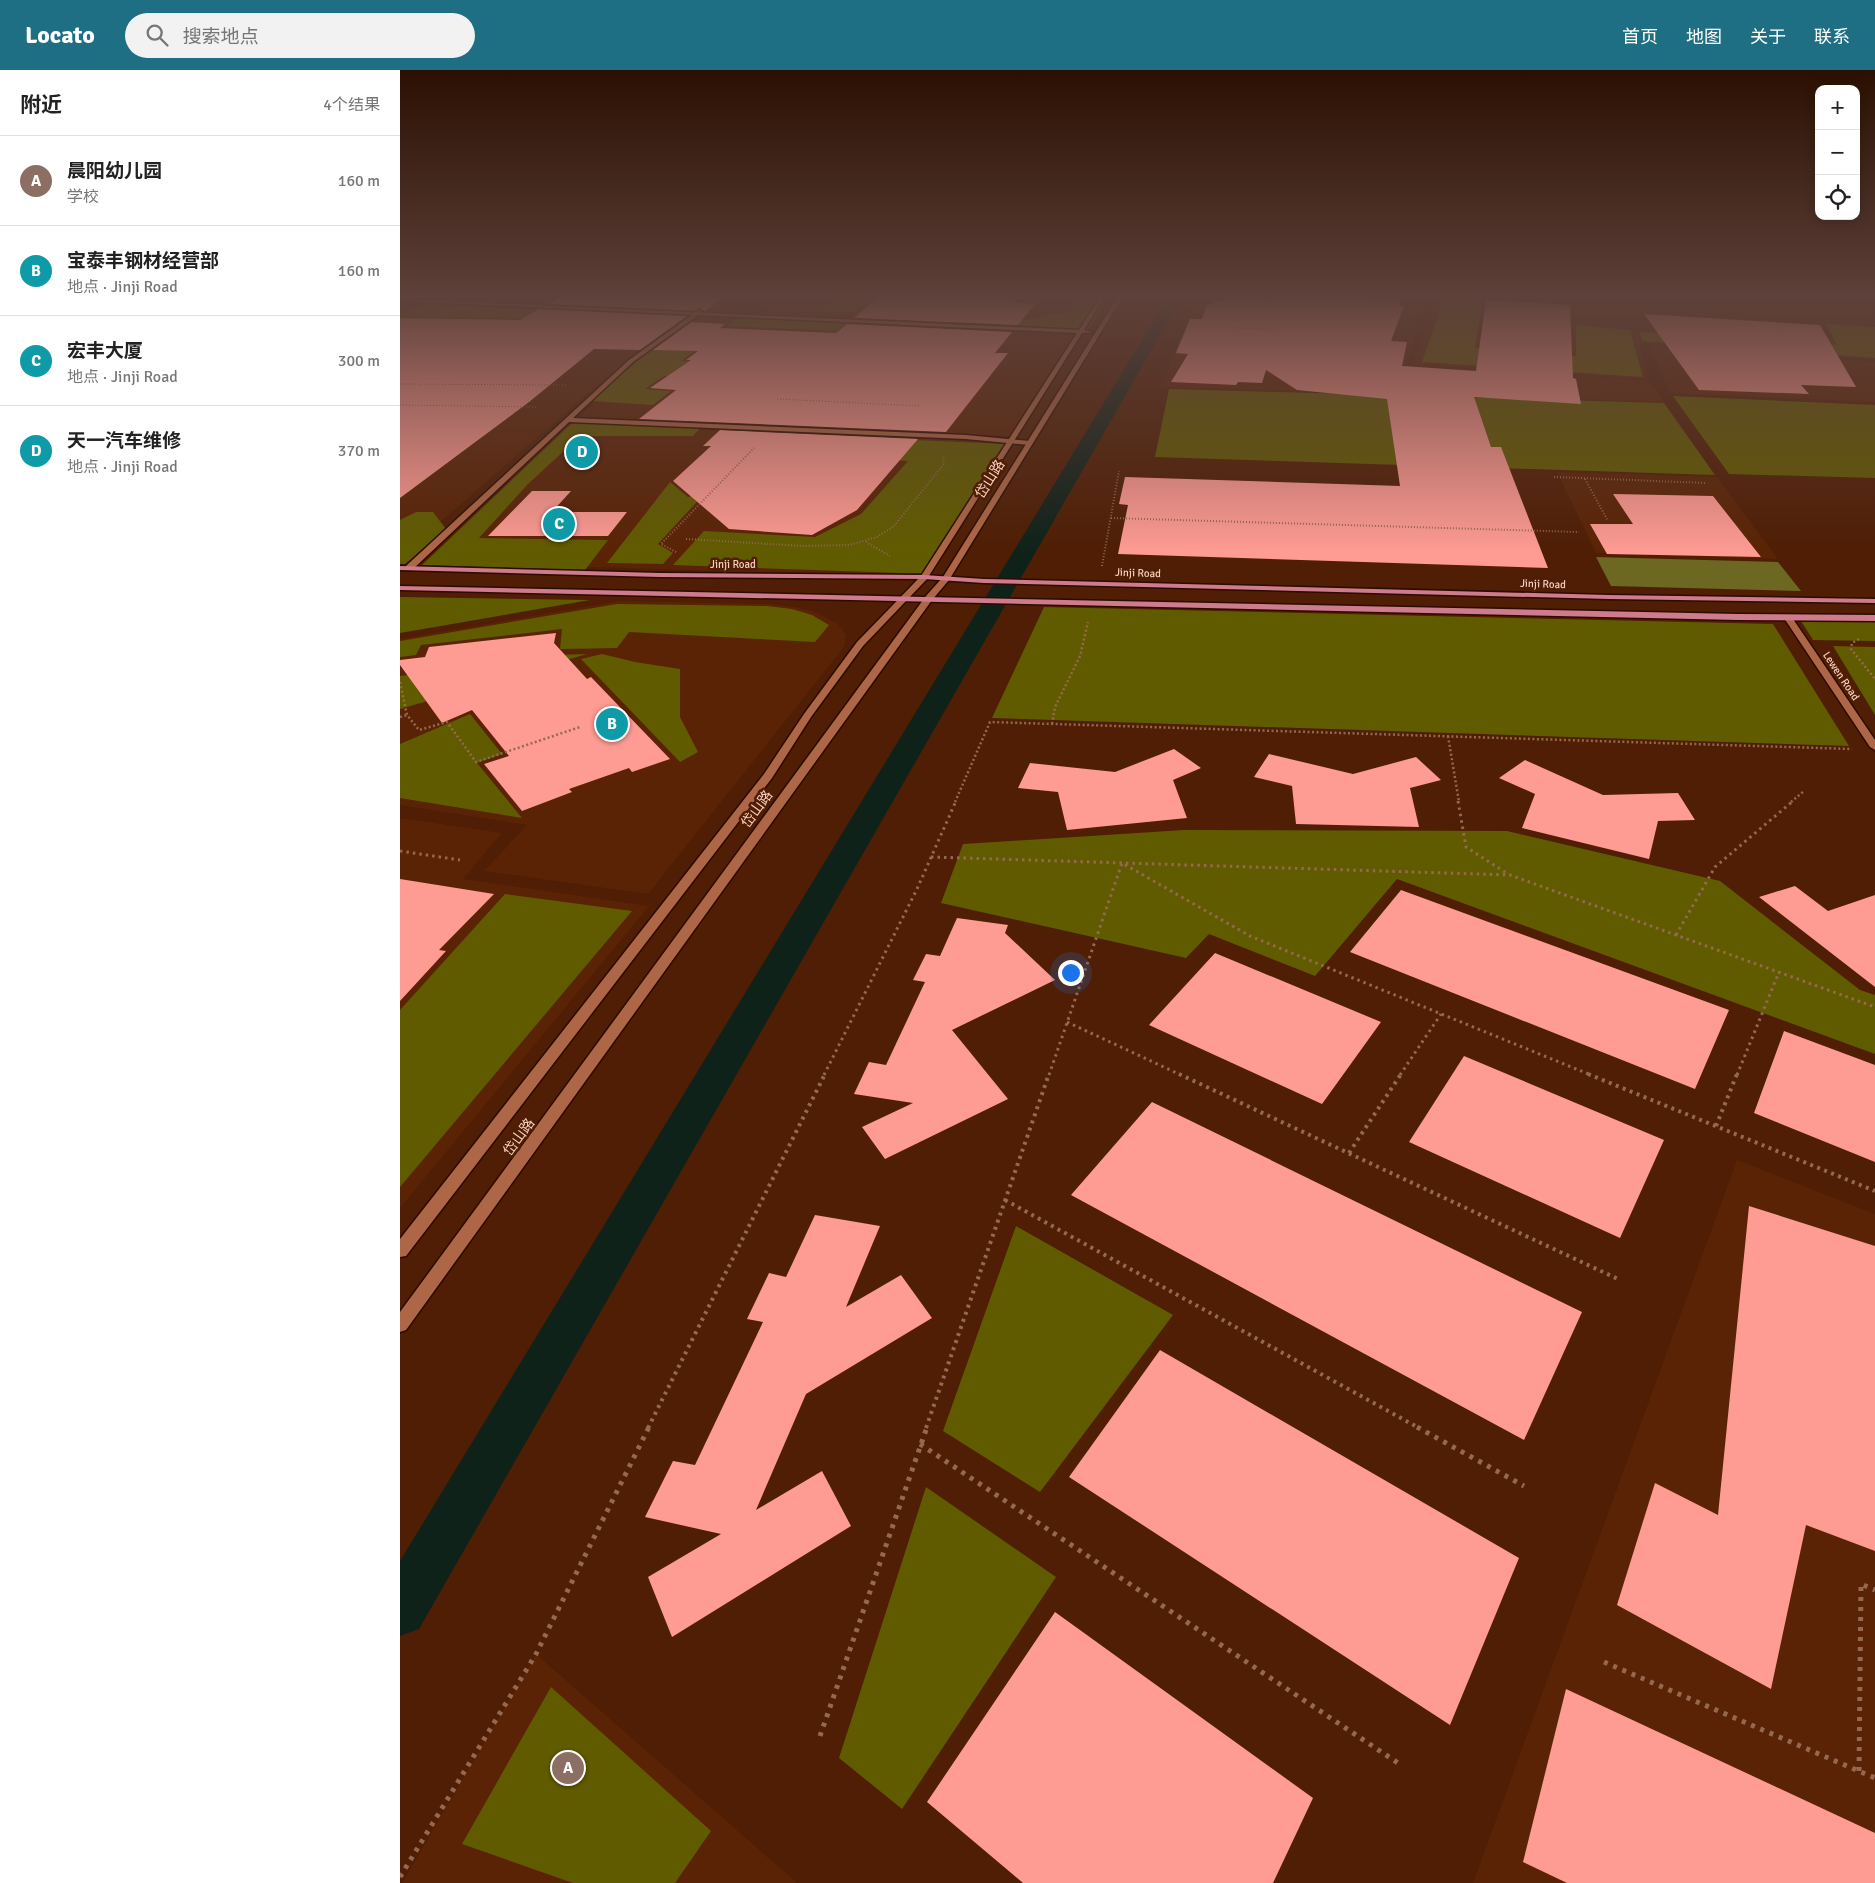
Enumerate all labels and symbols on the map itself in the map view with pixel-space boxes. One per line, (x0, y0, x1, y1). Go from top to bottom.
pin: D (566, 433, 598, 471)
street label: 岱山路 (972, 457, 1008, 501)
pin: C (543, 505, 575, 543)
street label: Jinji Road (710, 558, 756, 571)
street label: Jinji Road (1115, 566, 1161, 580)
street label: Jinji Road (1520, 577, 1566, 591)
street label: Lewen Road (1820, 649, 1862, 703)
pin: B (596, 705, 628, 743)
street label: 岱山路 (738, 787, 776, 831)
your location (1058, 960, 1084, 986)
street label: 岱山路 (500, 1115, 538, 1159)
pin: A (552, 1749, 584, 1787)

